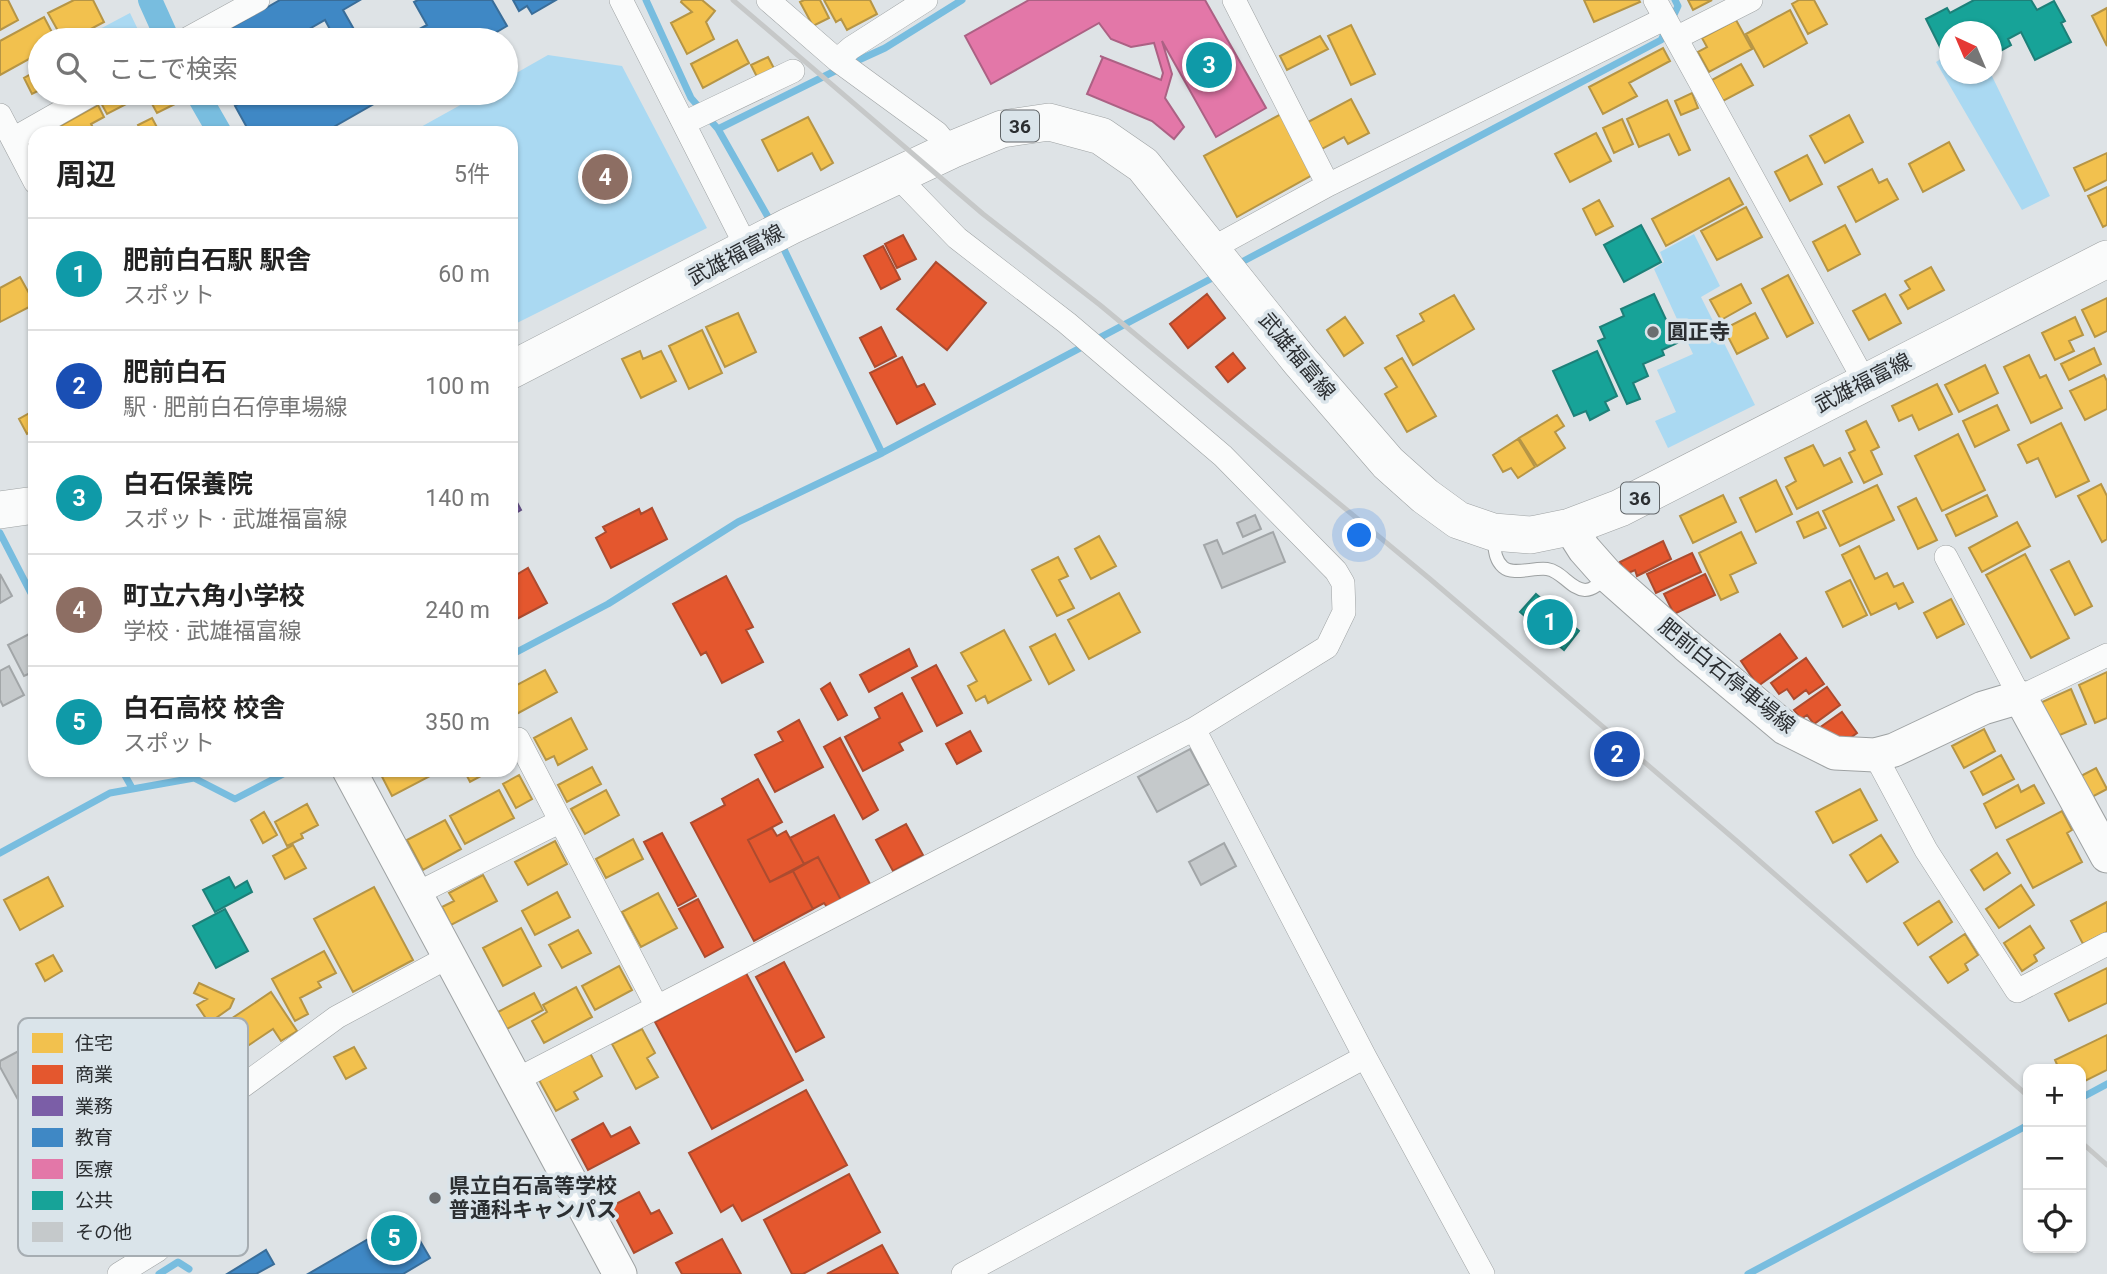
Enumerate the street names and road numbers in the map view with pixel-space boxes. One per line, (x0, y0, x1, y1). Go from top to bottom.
road number: 36 (1001, 110, 1039, 142)
street label: 武雄福富線 (684, 220, 788, 290)
street label: 武雄福富線 (1254, 308, 1340, 404)
street label: 武雄福富線 (1811, 348, 1915, 418)
road number: 36 (1621, 482, 1659, 513)
street label: 肥前白石停車場線 (1654, 614, 1800, 738)

